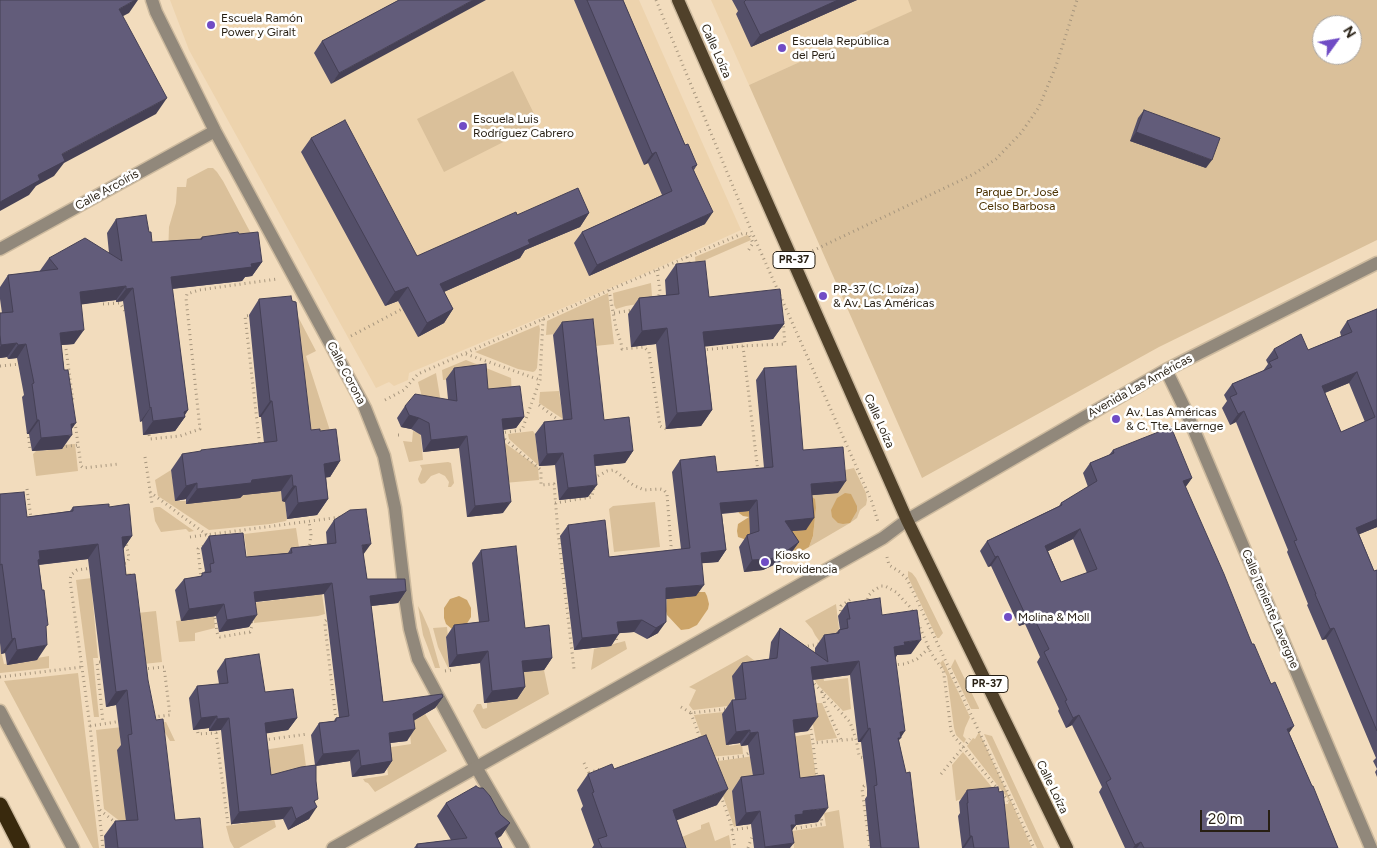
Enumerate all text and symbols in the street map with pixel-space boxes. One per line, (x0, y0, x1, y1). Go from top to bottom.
place label: Escuela Ramón Power y Giralt (221, 11, 303, 39)
north arrow (1312, 15, 1362, 65)
marker: Escuela Ramón Power y Giralt (205, 19, 217, 31)
street label: Calle Loíza (698, 22, 734, 80)
text: N (1339, 23, 1359, 41)
place label: Escuela República del Perú (792, 34, 889, 62)
marker: Escuela República del Perú (776, 42, 788, 54)
place label: Escuela Luis Rodríguez Cabrero (473, 112, 574, 140)
marker: Escuela Luis Rodríguez Cabrero (457, 120, 469, 132)
street label: Calle Arcoíris (73, 167, 141, 213)
park label: Parque Dr. José Celso Barbosa (975, 185, 1059, 213)
road number: PR-37 (773, 252, 815, 268)
place label: PR-37 (C. Loíza) & Av. Las Américas (833, 282, 934, 310)
marker: PR-37 (C. Loíza) & Av. Las Américas (817, 290, 829, 302)
street label: Calle Corona (323, 339, 369, 407)
street label: Avenida Las Américas (1085, 351, 1195, 421)
street label: Calle Loíza (861, 392, 897, 450)
place label: Av. Las Américas & C. Tte. Lavernge (1126, 405, 1223, 433)
marker: Av. Las Américas & C. Tte. Lavernge (1110, 413, 1122, 425)
street label: Calle Teniente Lavergne (1238, 547, 1302, 671)
place label: Kiosko Providencia (775, 548, 837, 576)
marker: Kiosko Providencia (759, 556, 771, 568)
place label: Molina & Moll (1018, 610, 1089, 624)
marker: Molina & Moll (1002, 611, 1014, 623)
road number: PR-37 (966, 676, 1008, 692)
street label: Calle Loíza (1033, 758, 1071, 816)
scale bar (1202, 800, 1272, 832)
text: 20 m (1208, 810, 1242, 828)

